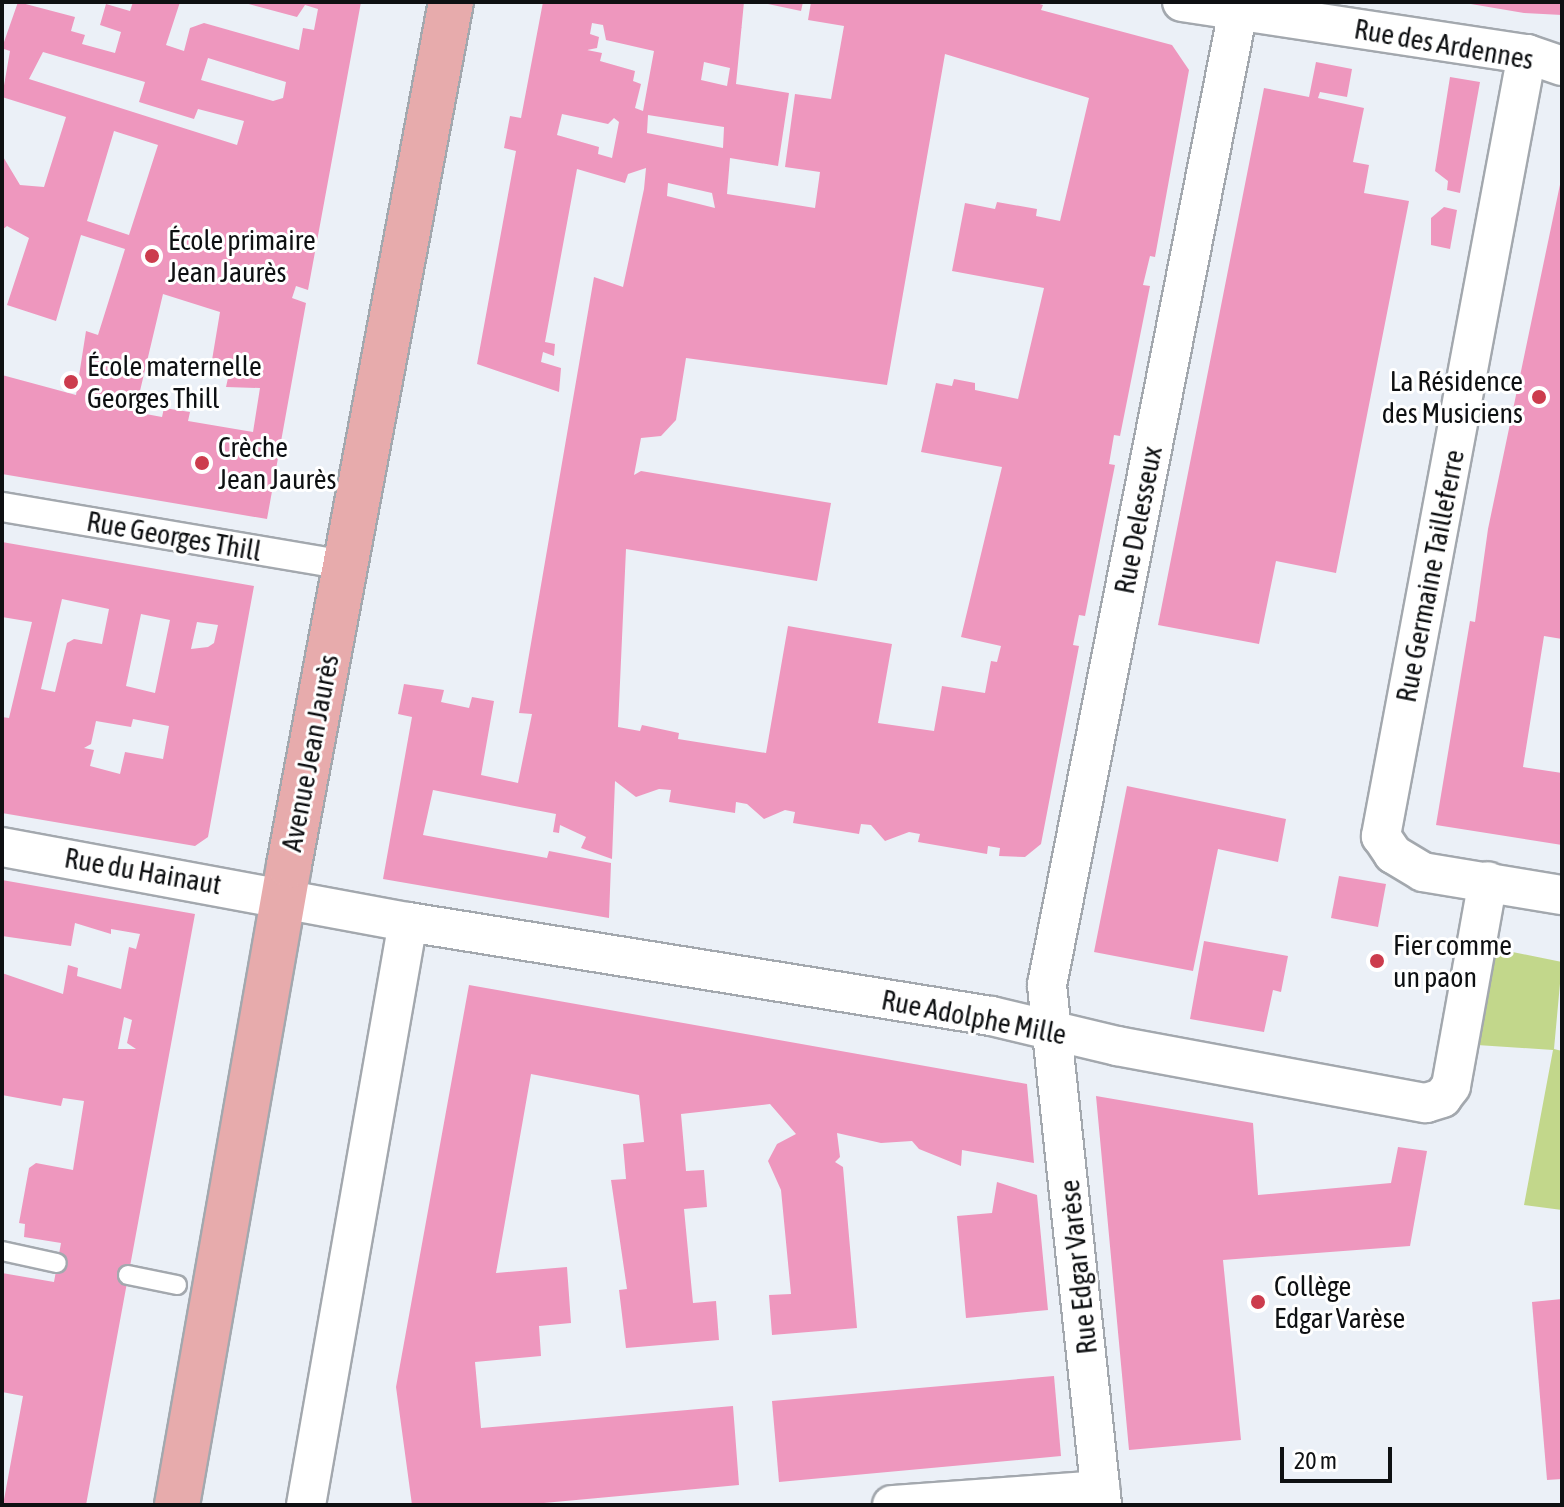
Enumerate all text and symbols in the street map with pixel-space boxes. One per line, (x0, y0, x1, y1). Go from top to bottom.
street label: Rue des Ardennes (1352, 12, 1536, 76)
place label: École primaire Jean Jaurès (168, 223, 316, 289)
marker: École primaire Jean Jaurès (143, 247, 161, 265)
place label: École maternelle Georges Thill (87, 349, 262, 415)
place label: La Résidence des Musiciens (1382, 364, 1523, 430)
marker: École maternelle Georges Thill (62, 373, 80, 391)
marker: La Résidence des Musiciens (1530, 388, 1548, 406)
place label: Crèche Jean Jaurès (218, 430, 336, 496)
street label: Rue Delesseux (1107, 443, 1169, 597)
street label: Rue Germaine Tailleferre (1389, 447, 1471, 705)
marker: Crèche Jean Jaurès (193, 454, 211, 472)
street label: Rue Georges Thill (84, 504, 264, 568)
street label: Avenue Jean Jaurès (274, 652, 346, 854)
street label: Rue du Hainaut (62, 841, 224, 901)
place label: Fier comme un paon (1393, 928, 1512, 994)
marker: Fier comme un paon (1368, 952, 1386, 970)
street label: Rue Adolphe Mille (879, 983, 1069, 1051)
street label: Rue Edgar Varèse (1052, 1178, 1104, 1356)
place label: Collège Edgar Varèse (1274, 1269, 1405, 1335)
marker: Collège Edgar Varèse (1249, 1293, 1267, 1311)
scale bar (1284, 1431, 1396, 1481)
text: 20 m (1294, 1447, 1337, 1474)

